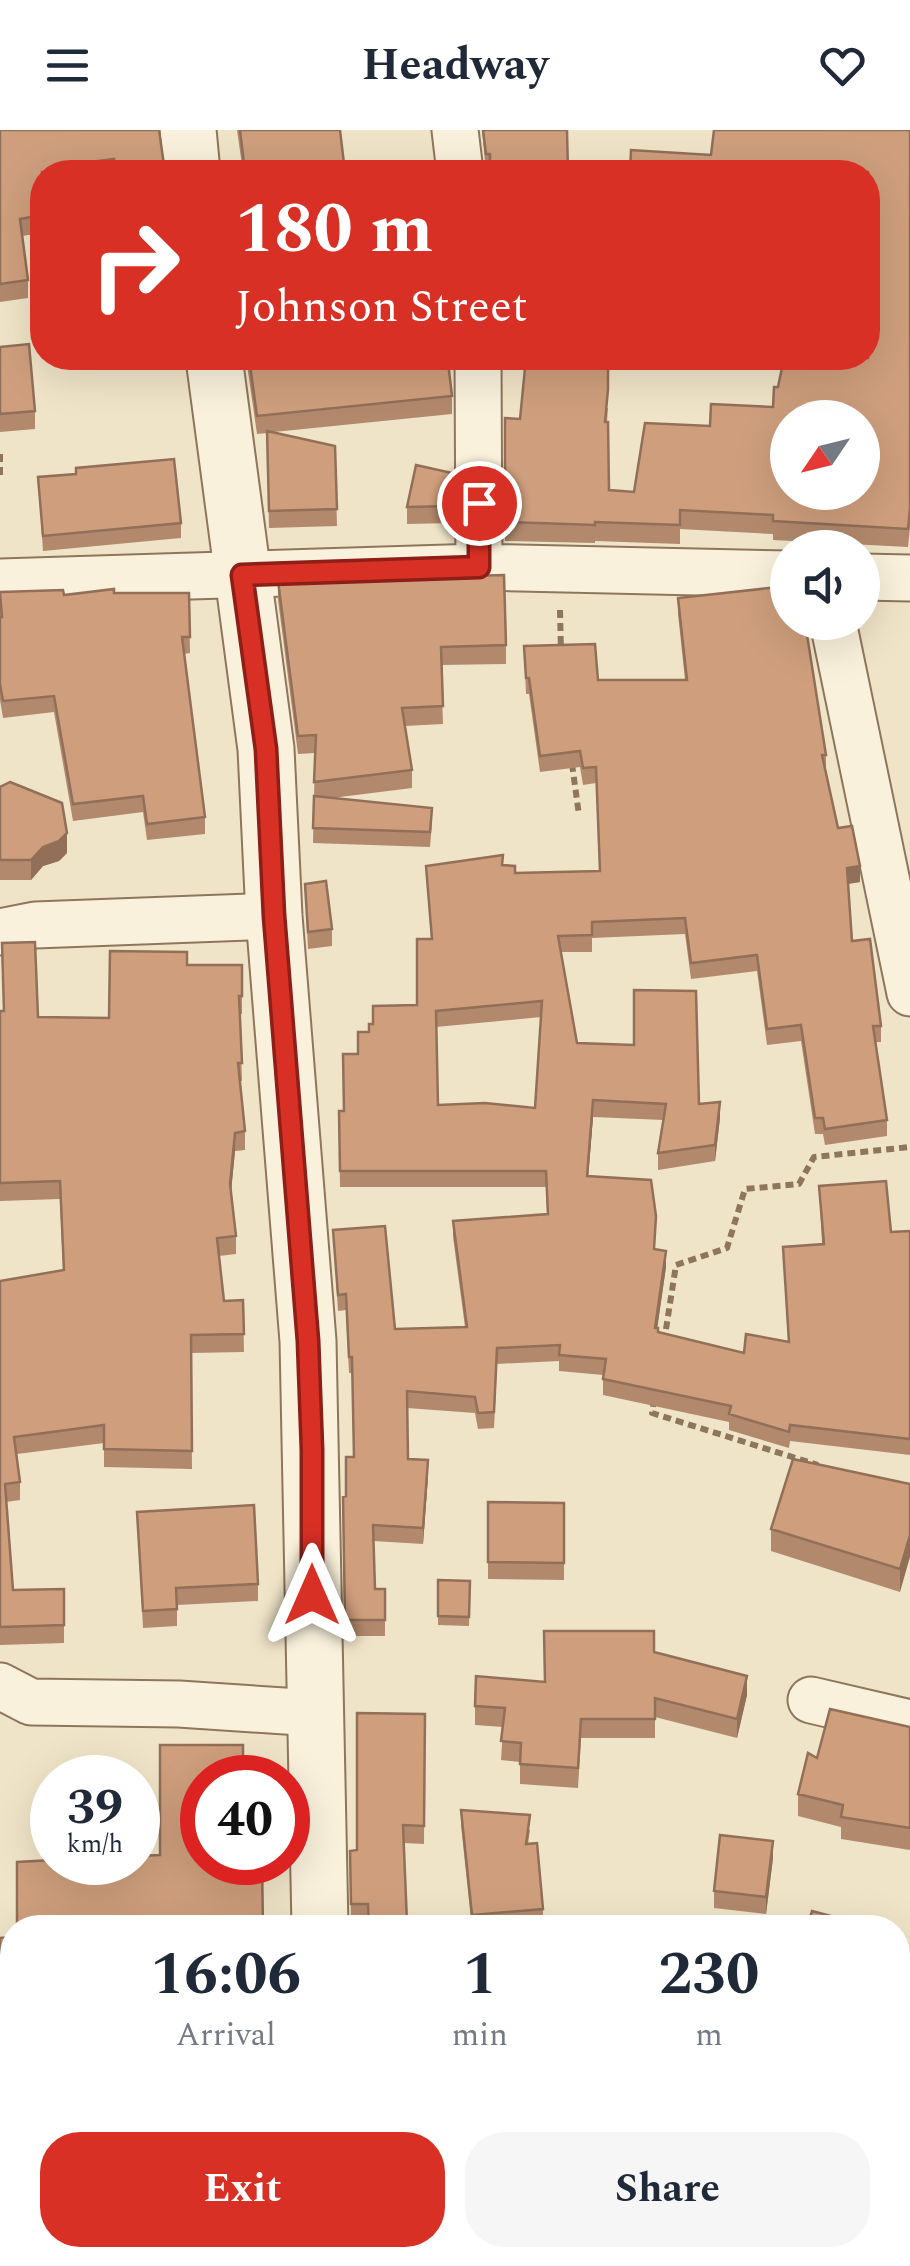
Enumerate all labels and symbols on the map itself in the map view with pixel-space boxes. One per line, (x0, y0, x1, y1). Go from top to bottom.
north arrow (770, 400, 880, 510)
pin (437, 461, 522, 546)
position arrow (260, 1543, 364, 1647)
speed limit sign: 40 (180, 1755, 310, 1885)

